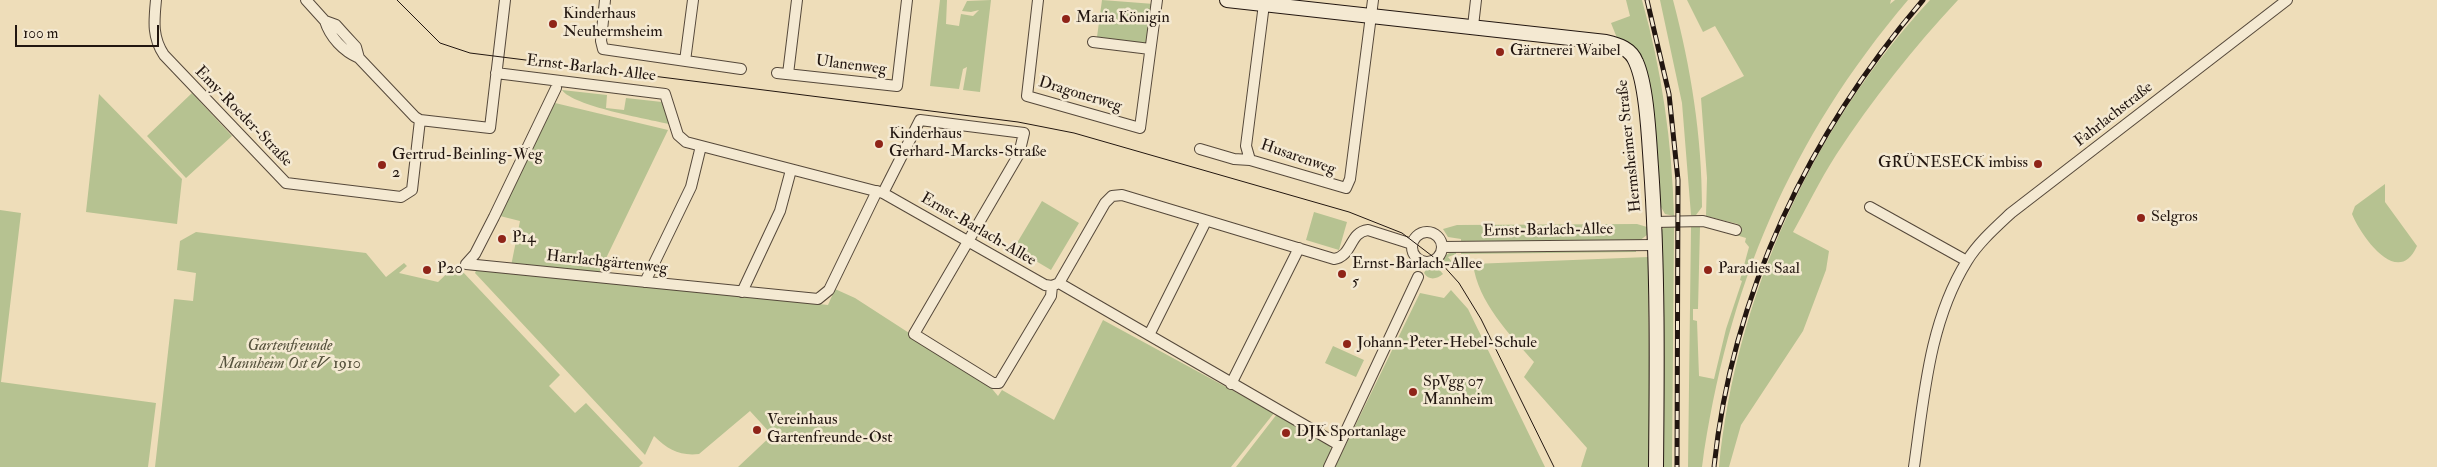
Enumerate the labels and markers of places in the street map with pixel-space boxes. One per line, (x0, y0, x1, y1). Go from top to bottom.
place label: Kinderhaus Neuhermsheim (563, 5, 663, 43)
place label: Maria Königin (1076, 9, 1170, 29)
marker: Maria Königin (1060, 13, 1072, 25)
marker: Kinderhaus Neuhermsheim (547, 18, 559, 30)
place label: Gärtnerei Waibel (1510, 42, 1621, 62)
marker: Gärtnerei Waibel (1494, 46, 1506, 58)
place label: Kinderhaus Gerhard-Marcks-Straße (889, 125, 1047, 163)
marker: Kinderhaus Gerhard-Marcks-Straße (873, 138, 885, 150)
place label: Gertrud-Beinling-Weg 2 (392, 146, 542, 184)
place label: GRÜNESECK imbiss (1878, 154, 2028, 174)
marker: GRÜNESECK imbiss (2032, 158, 2044, 170)
marker: Gertrud-Beinling-Weg 2 (376, 159, 388, 171)
place label: Selgros (2151, 208, 2198, 228)
marker: Selgros (2135, 212, 2147, 224)
place label: P14 (512, 229, 536, 249)
marker: P14 (496, 233, 508, 245)
place label: Ernst-Barlach-Allee 5 (1352, 255, 1482, 293)
place label: P20 (437, 260, 463, 280)
place label: Paradies Saal (1718, 260, 1800, 280)
marker: P20 (421, 264, 433, 276)
marker: Paradies Saal (1702, 264, 1714, 276)
marker: Ernst-Barlach-Allee 5 (1336, 268, 1348, 280)
place label: Johann-Peter-Hebel-Schule (1357, 334, 1537, 354)
marker: Johann-Peter-Hebel-Schule (1341, 338, 1353, 350)
place label: SpVgg 07 Mannheim (1423, 373, 1493, 411)
marker: SpVgg 07 Mannheim (1407, 386, 1419, 398)
place label: Vereinhaus Gartenfreunde-Ost (767, 411, 892, 449)
place label: DJK Sportanlage (1296, 423, 1406, 443)
marker: Vereinhaus Gartenfreunde-Ost (751, 424, 763, 436)
marker: DJK Sportanlage (1280, 427, 1292, 439)

